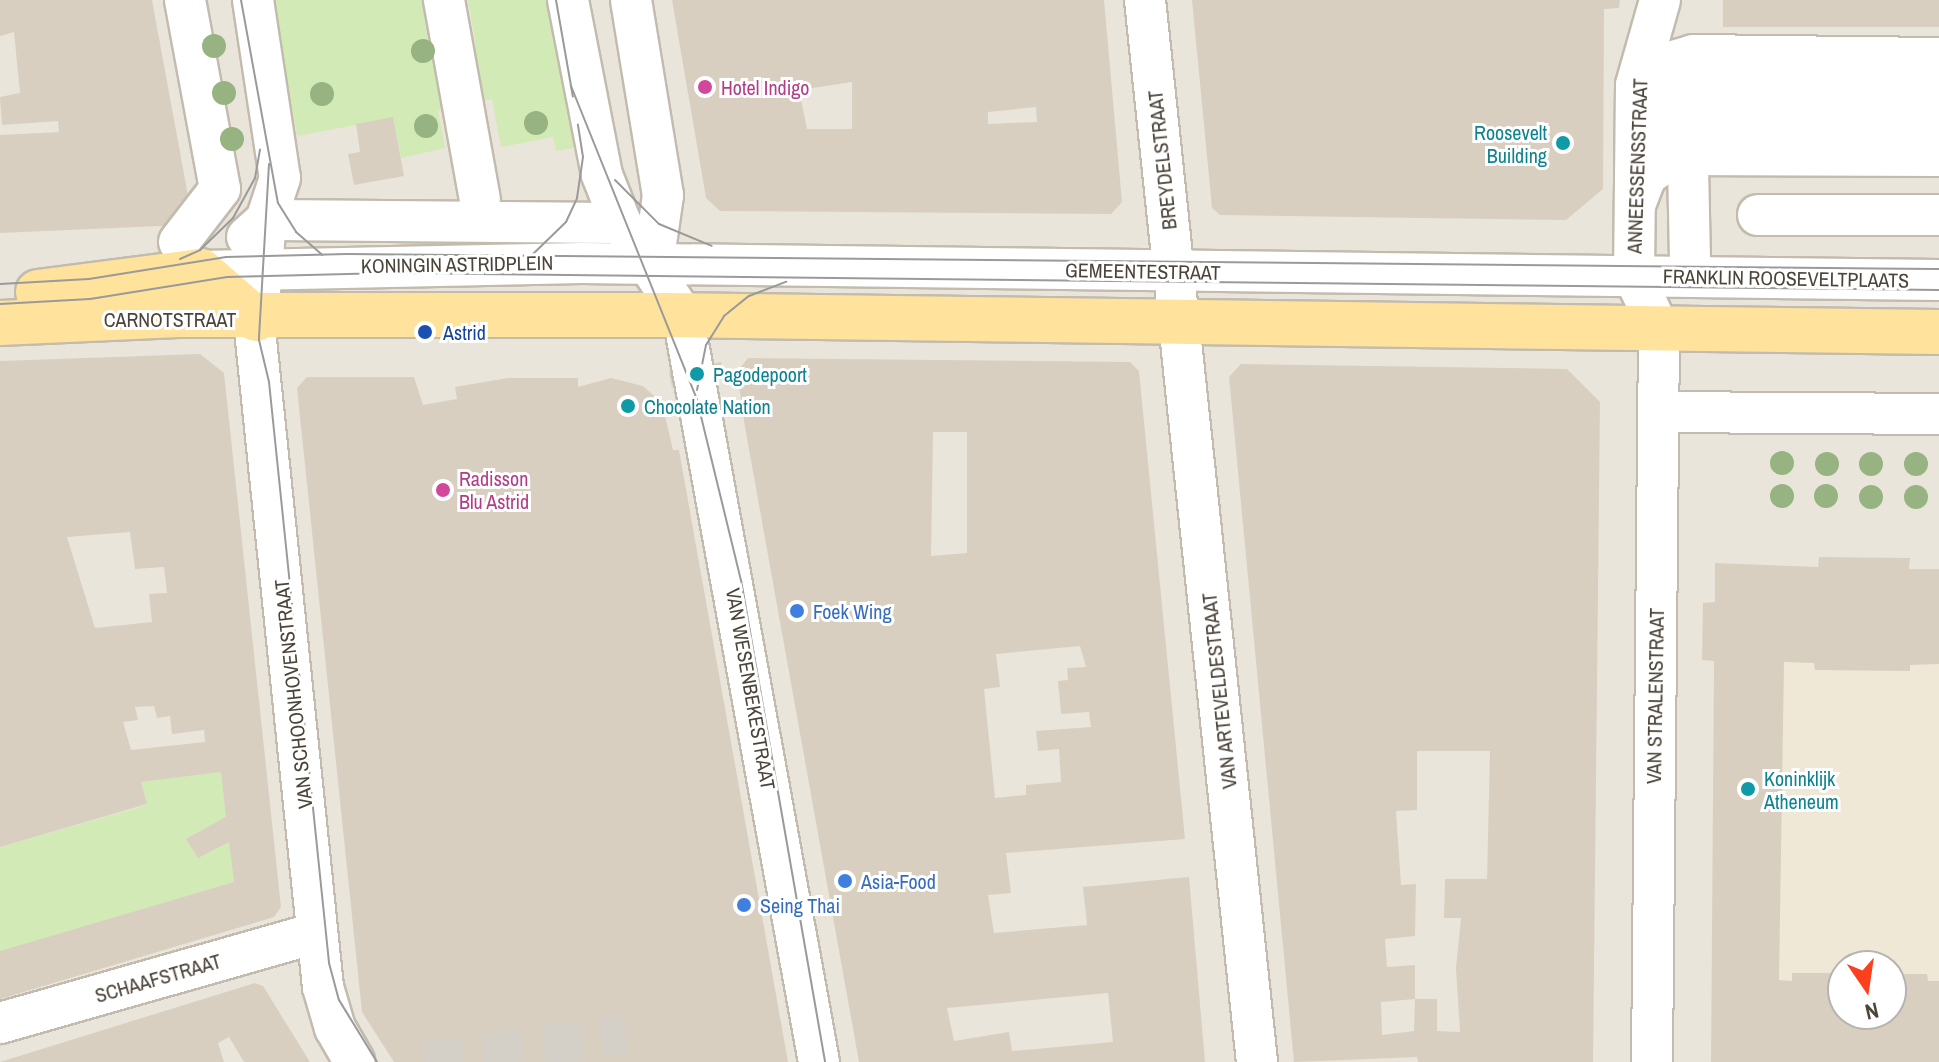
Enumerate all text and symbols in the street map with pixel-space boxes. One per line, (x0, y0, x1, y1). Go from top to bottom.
place label: Hotel Indigo (721, 75, 809, 99)
marker: Hotel Indigo (696, 78, 714, 96)
street label: ANNEESSENSSTRAAT (1622, 78, 1652, 254)
street label: BREYDELSTRAAT (1143, 89, 1181, 231)
place label: Roosevelt Building (1474, 120, 1547, 167)
marker: Roosevelt Building (1554, 134, 1572, 152)
street label: KONINGIN ASTRIDPLEIN (360, 250, 554, 278)
street label: GEMEENTESTRAAT (1065, 258, 1221, 284)
street label: FRANKLIN ROOSEVELTPLAATS (1663, 264, 1909, 292)
street label: CARNOTSTRAAT (104, 307, 236, 331)
place label: Astrid (443, 320, 486, 344)
marker: Astrid (414, 321, 436, 343)
place label: Pagodepoort (713, 362, 807, 386)
marker: Pagodepoort (688, 365, 706, 383)
place label: Chocolate Nation (644, 394, 771, 418)
marker: Chocolate Nation (619, 397, 637, 415)
place label: Radisson Blu Astrid (459, 466, 530, 513)
marker: Radisson Blu Astrid (434, 481, 452, 499)
street label: VAN SCHOONHOVENSTRAAT (269, 578, 317, 810)
street label: VAN WESENBEKESTRAAT (721, 586, 781, 792)
street label: VAN ARTEVELDESTRAAT (1197, 591, 1241, 791)
place label: Foek Wing (813, 599, 891, 623)
marker: Foek Wing (788, 602, 806, 620)
street label: VAN STRALENSTRAAT (1641, 608, 1669, 784)
place label: Koninklijk Atheneum (1764, 766, 1839, 813)
marker: Koninklijk Atheneum (1739, 780, 1757, 798)
place label: Asia-Food (861, 869, 936, 893)
marker: Asia-Food (836, 872, 854, 890)
place label: Seing Thai (760, 893, 840, 917)
marker: Seing Thai (735, 896, 753, 914)
street label: SCHAAFSTRAAT (92, 949, 224, 1007)
north arrow (1827, 950, 1907, 1030)
text: N (1862, 995, 1882, 1028)

